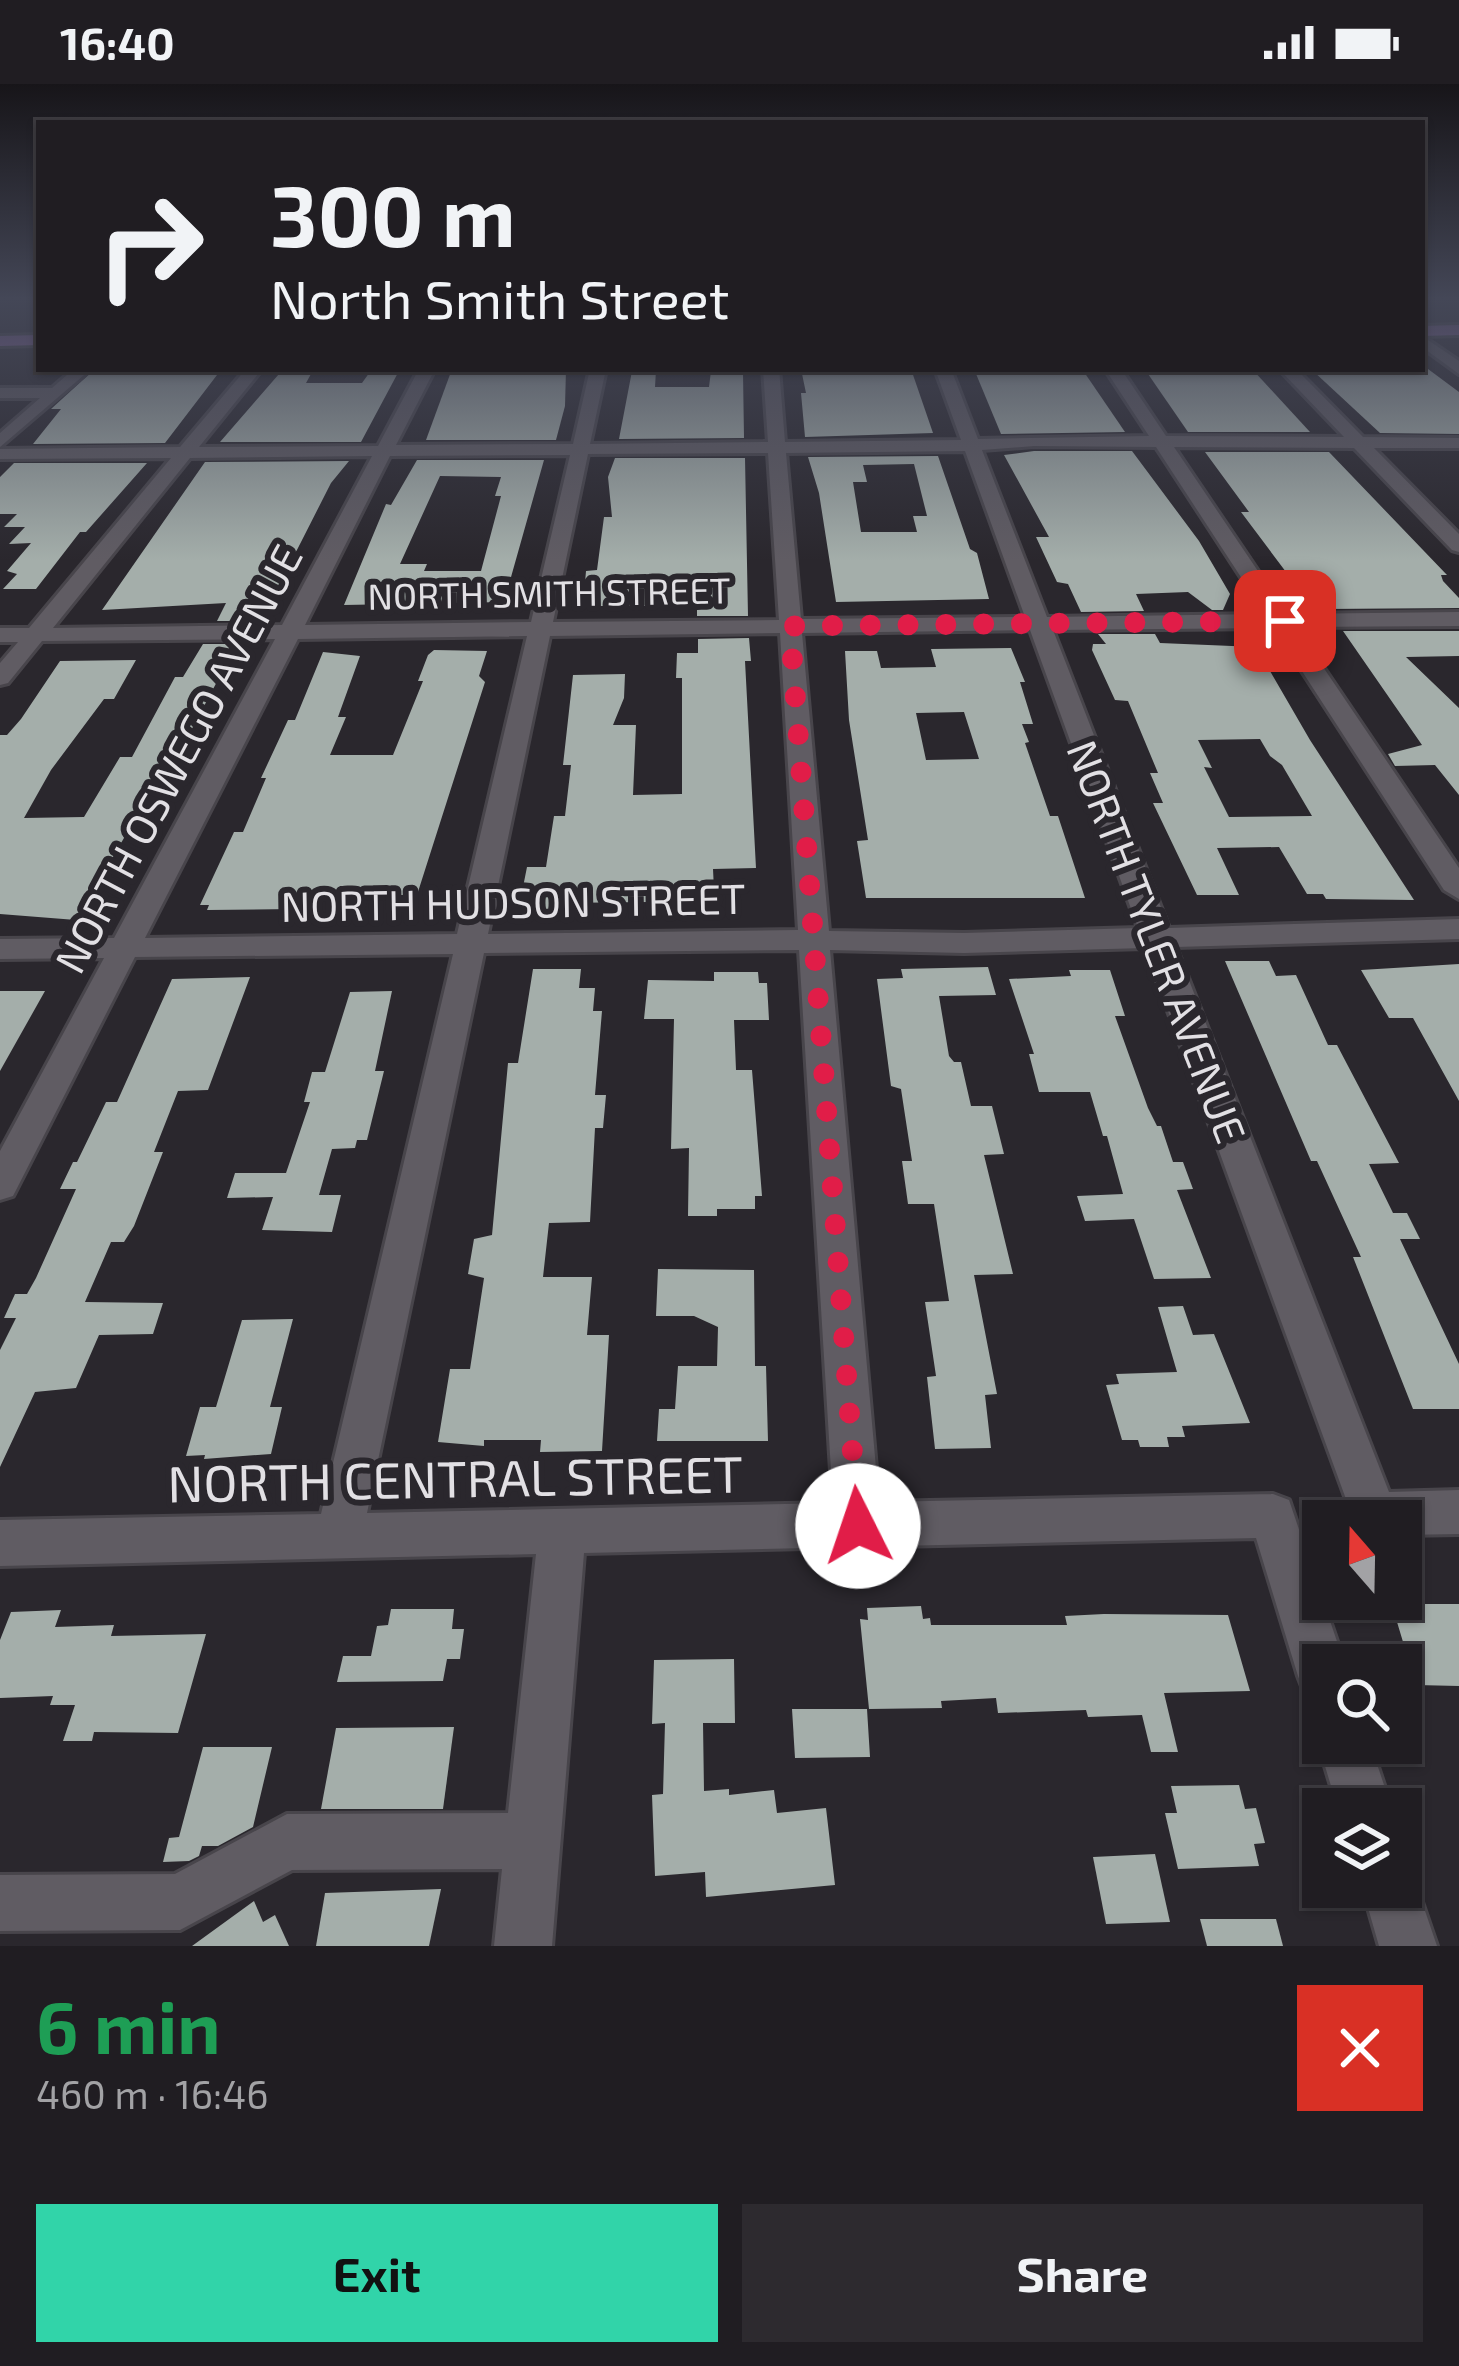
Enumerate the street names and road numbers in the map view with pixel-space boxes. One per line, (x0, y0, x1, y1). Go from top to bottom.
street label: NORTH OSWEGO AVENUE (43, 536, 311, 980)
street label: NORTH SMITH STREET (367, 567, 731, 617)
street label: NORTH TYLER AVENUE (1058, 733, 1258, 1149)
street label: NORTH HUDSON STREET (280, 872, 746, 930)
street label: NORTH CENTRAL STREET (167, 1441, 743, 1513)

